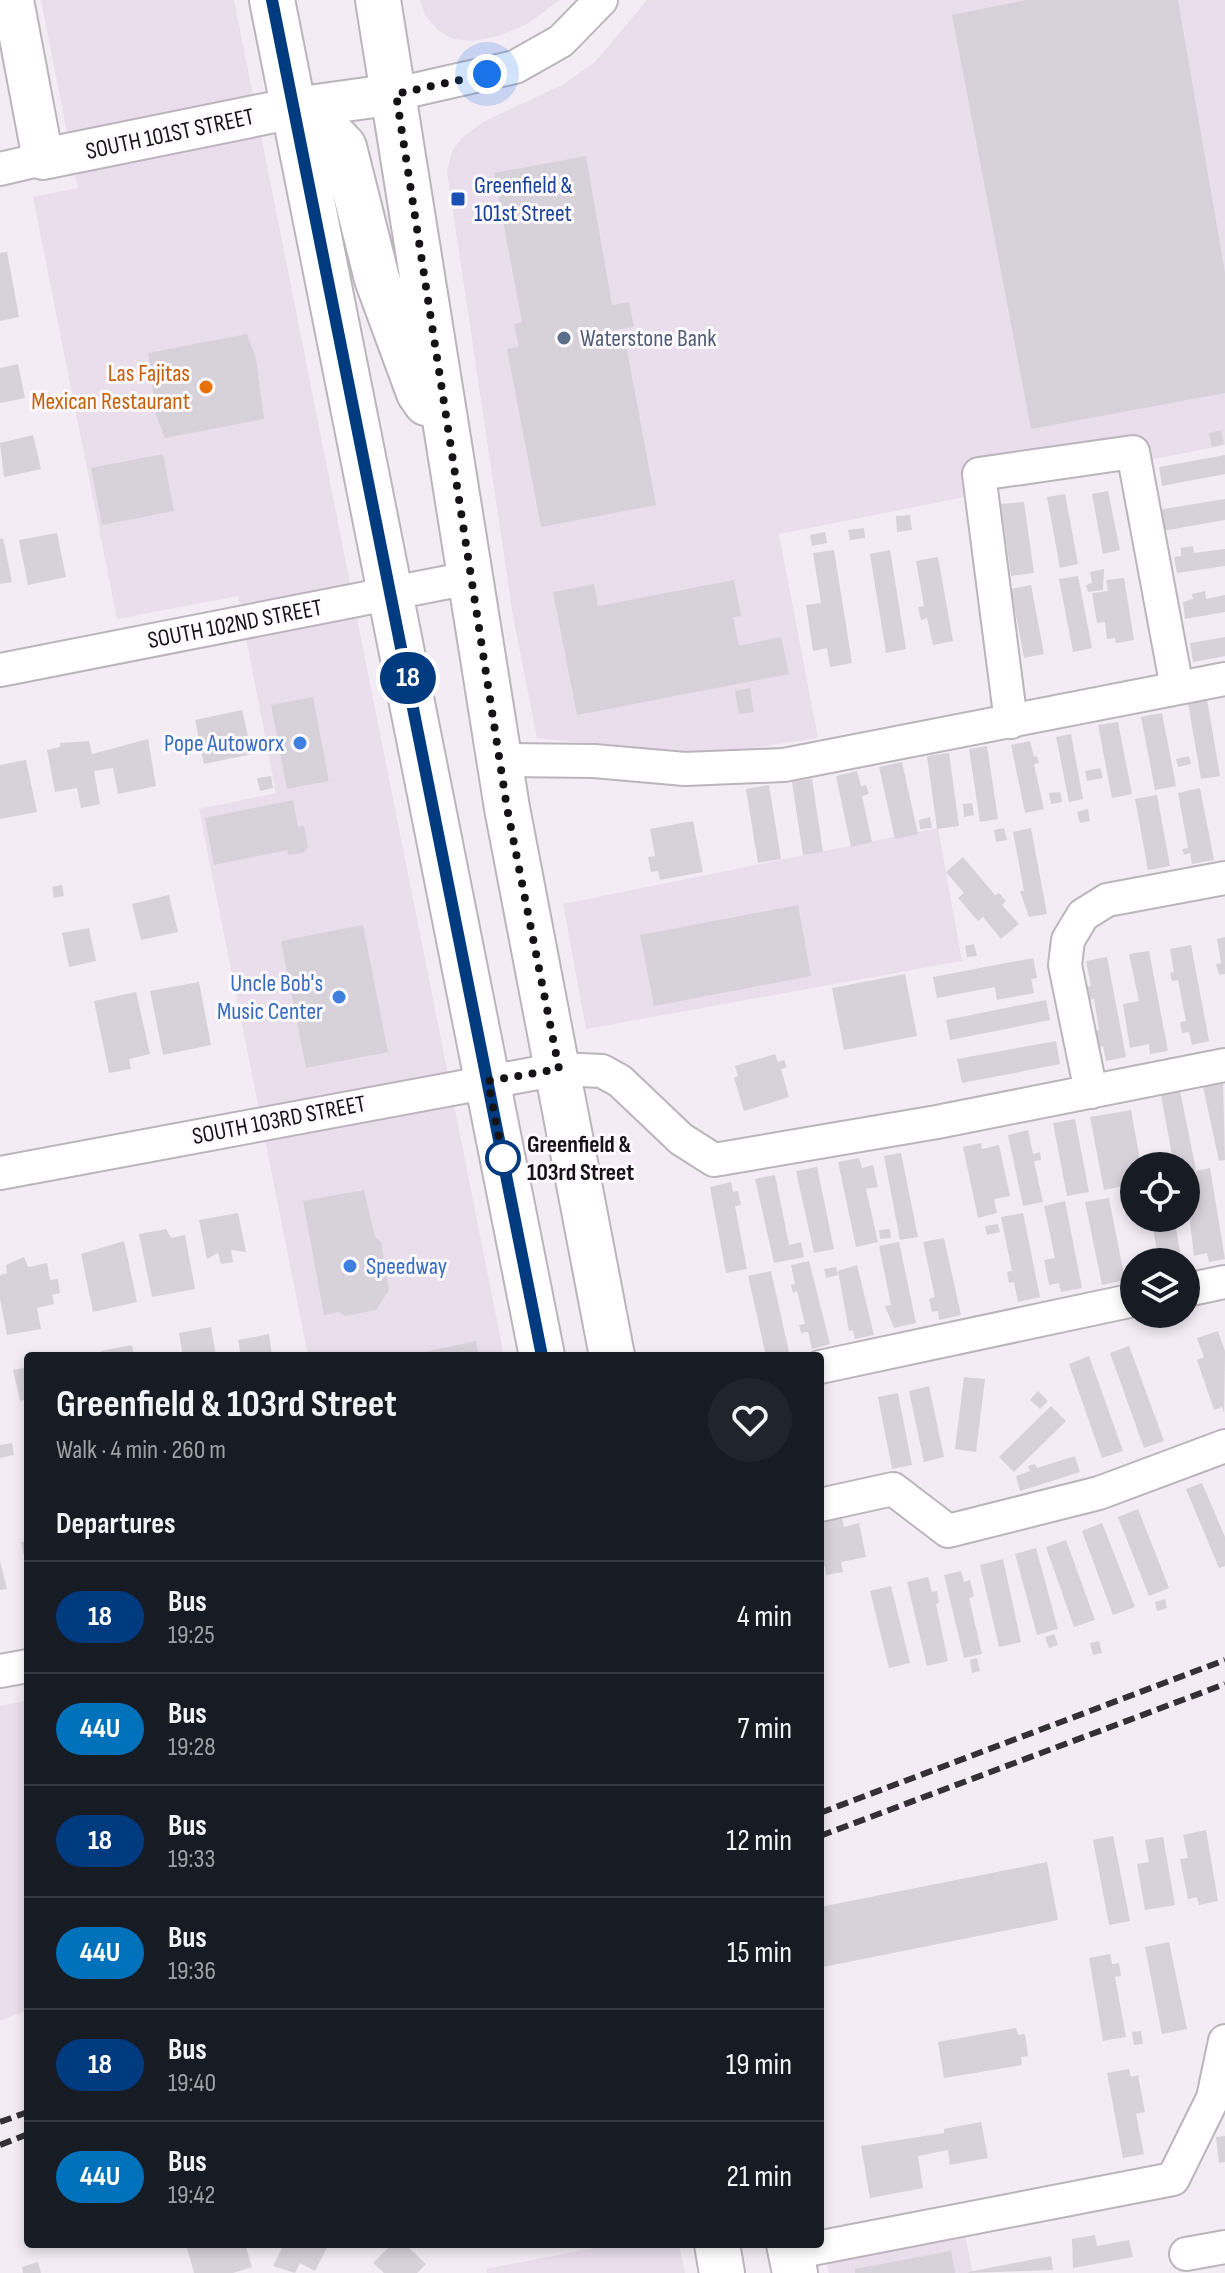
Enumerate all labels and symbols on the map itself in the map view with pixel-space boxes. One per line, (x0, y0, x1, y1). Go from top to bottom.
your location (467, 54, 507, 94)
street label: SOUTH 101ST STREET (83, 102, 257, 166)
place label: Greenfield & 101st Street (474, 171, 573, 228)
marker: Greenfield & 101st Street (449, 190, 467, 208)
place label: Waterstone Bank (580, 324, 716, 353)
marker: Waterstone Bank (555, 329, 573, 347)
place label: Las Fajitas Mexican Restaurant (31, 359, 190, 416)
marker: Las Fajitas Mexican Restaurant (197, 378, 215, 396)
street label: SOUTH 102ND STREET (145, 593, 325, 655)
line badge: 18 (372, 652, 444, 704)
place label: Pope Autoworx (164, 729, 284, 758)
marker: Pope Autoworx (291, 734, 309, 752)
place label: Uncle Bob's Music Center (217, 969, 323, 1026)
marker: Uncle Bob's Music Center (330, 988, 348, 1006)
street label: SOUTH 103RD STREET (190, 1089, 368, 1151)
place label: Greenfield & 103rd Street (527, 1130, 634, 1187)
marker: Greenfield & 103rd Street (486, 1141, 520, 1175)
place label: Speedway (366, 1252, 447, 1281)
marker: Speedway (341, 1257, 359, 1275)

